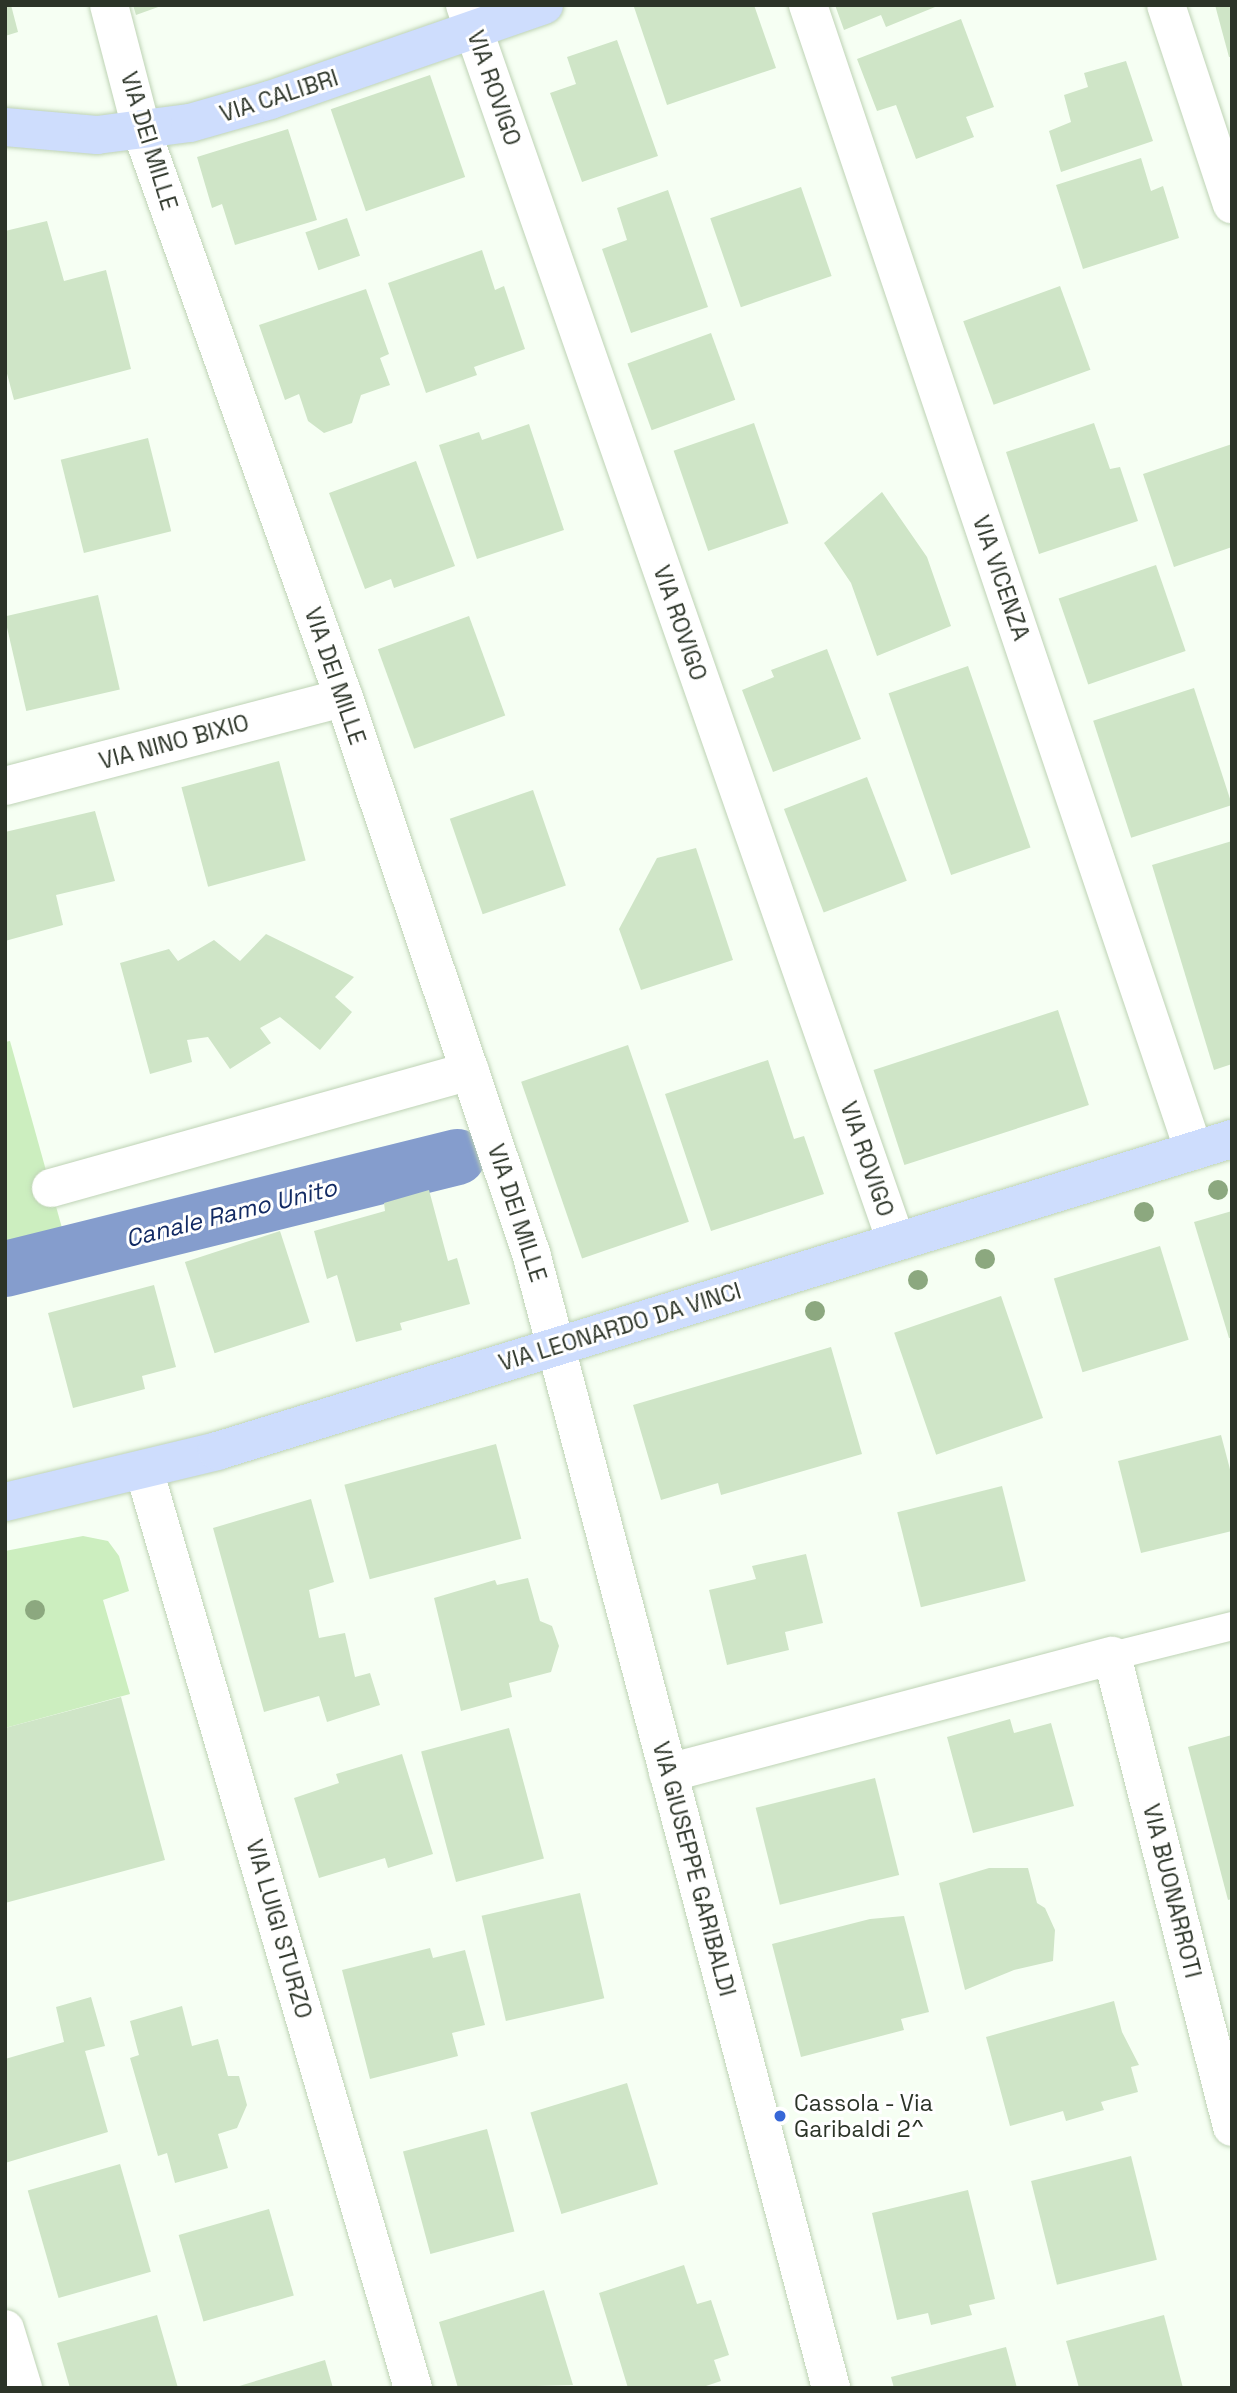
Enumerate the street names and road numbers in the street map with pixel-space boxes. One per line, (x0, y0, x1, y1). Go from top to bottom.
street label: VIA ROVIGO (461, 27, 527, 149)
street label: VIA CALIBRI (216, 64, 342, 128)
street label: VIA DEI MILLE (115, 68, 183, 214)
street label: VIA VICENZA (967, 512, 1035, 644)
street label: VIA ROVIGO (647, 562, 713, 684)
street label: VIA DEI MILLE (299, 604, 371, 748)
street label: VIA NINO BIXIO (96, 709, 252, 775)
street label: VIA ROVIGO (834, 1098, 900, 1220)
street label: VIA DEI MILLE (482, 1140, 552, 1286)
street label: VIA LEONARDO DA VINCI (495, 1277, 745, 1377)
street label: VIA GIUSEPPE GARIBALDI (647, 1739, 741, 1999)
street label: VIA BUONARROTI (1137, 1801, 1207, 1981)
street label: VIA LUIGI STURZO (240, 1836, 318, 2022)

